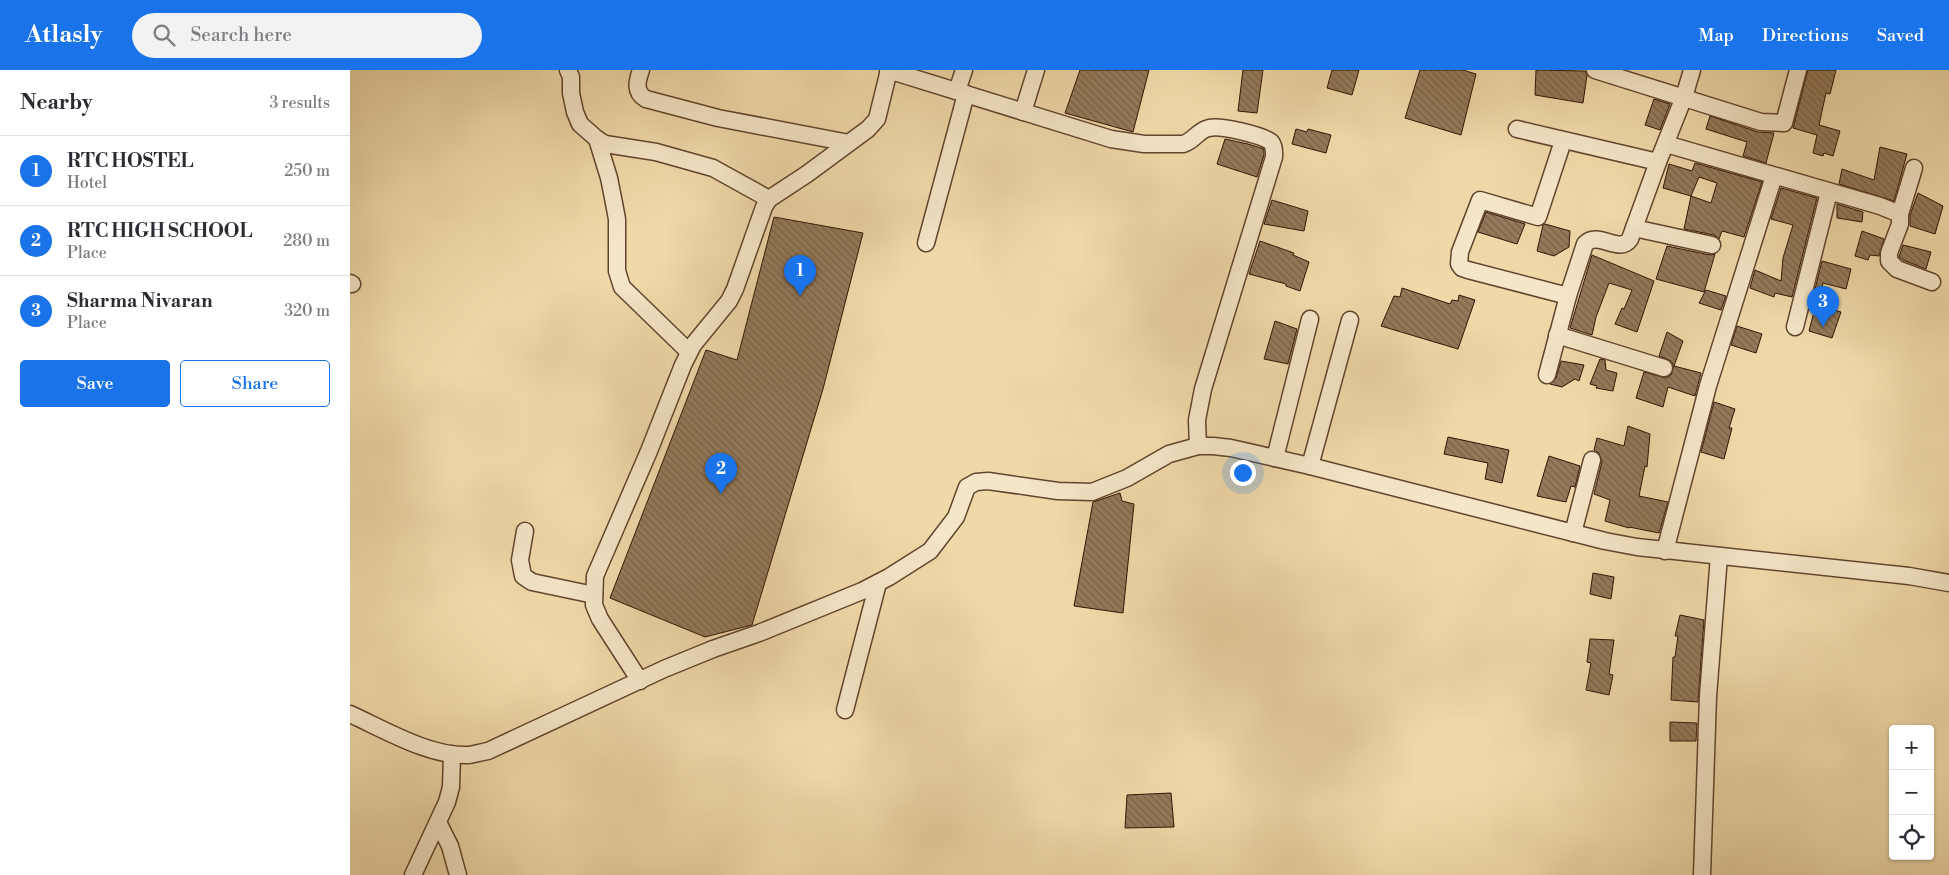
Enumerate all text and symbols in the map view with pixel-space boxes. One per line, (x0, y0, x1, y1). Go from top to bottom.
search box (132, 13, 482, 58)
text: Atlasly (25, 20, 102, 50)
icon: search (150, 21, 178, 49)
text: Search here (190, 23, 292, 47)
text: Map (1698, 24, 1734, 47)
text: Directions (1762, 24, 1849, 47)
text: Saved (1877, 24, 1924, 47)
text: Nearby (20, 90, 93, 116)
text: 3 results (269, 93, 330, 113)
text: RTC HOSTEL (67, 149, 193, 173)
text: 1 (32, 161, 40, 181)
text: 250 m (284, 161, 330, 181)
text: Hotel (67, 173, 107, 193)
text: RTC HIGH SCHOOL (67, 219, 252, 243)
text: 2 (31, 231, 41, 251)
text: 280 m (283, 231, 330, 251)
text: Place (67, 243, 107, 263)
pin: 1 (784, 255, 816, 296)
pin: 3 (1807, 286, 1839, 327)
text: Sharma Nivaran (67, 289, 213, 313)
text: 3 (31, 301, 41, 321)
text: 320 m (284, 301, 330, 321)
text: Place (67, 313, 107, 333)
button: Save (20, 360, 170, 407)
button: Share (180, 360, 330, 407)
pin: 2 (705, 453, 737, 494)
your location (1230, 460, 1256, 486)
map controls (1889, 725, 1934, 860)
button: + (1889, 725, 1934, 770)
button: − (1889, 770, 1934, 815)
button: locate (1889, 815, 1934, 860)

